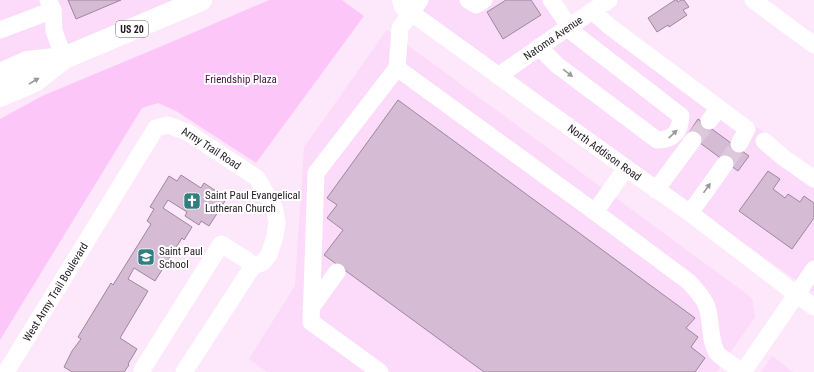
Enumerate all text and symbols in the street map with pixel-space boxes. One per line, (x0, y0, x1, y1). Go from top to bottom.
street label: Natoma Avenue (521, 13, 585, 63)
road number: US 20 (116, 21, 148, 37)
one-way arrow (562, 69, 573, 78)
park label: Friendship Plaza (205, 73, 277, 86)
one-way arrow (28, 77, 40, 84)
street label: North Addison Road (565, 122, 644, 184)
street label: Army Trail Road (180, 125, 243, 173)
one-way arrow (668, 129, 678, 139)
one-way arrow (703, 183, 711, 194)
place label: Saint Paul Evangelical Lutheran Church (205, 189, 300, 215)
church icon: Saint Paul Evangelical Lutheran Church (182, 191, 202, 211)
street label: West Army Trail Boulevard (20, 240, 91, 344)
place label: Saint Paul School (159, 245, 203, 271)
school or university icon: Saint Paul School (136, 247, 156, 267)

